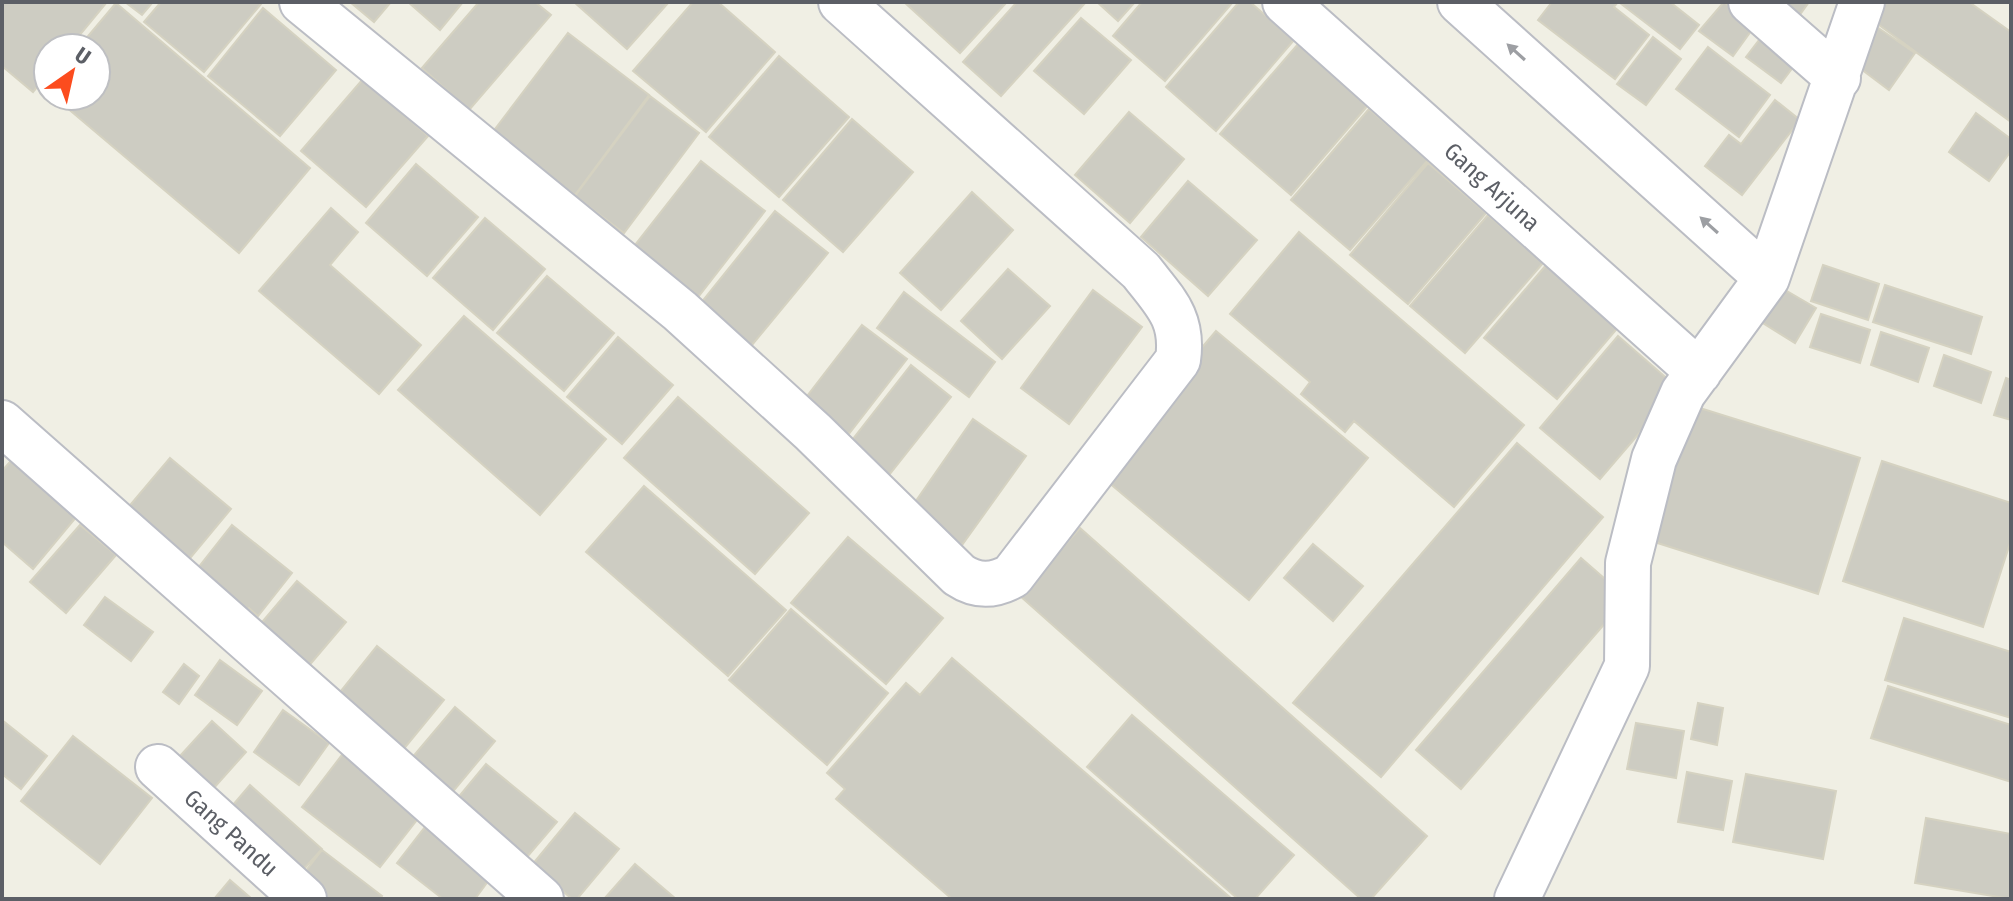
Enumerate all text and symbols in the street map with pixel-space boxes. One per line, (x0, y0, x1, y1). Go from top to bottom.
north arrow (32, 32, 112, 112)
text: U (70, 41, 96, 71)
one-way arrow (1506, 43, 1525, 61)
street label: Gang Arjuna (1438, 137, 1546, 237)
one-way arrow (1700, 217, 1719, 235)
street label: Gang Pandu (178, 784, 284, 882)

